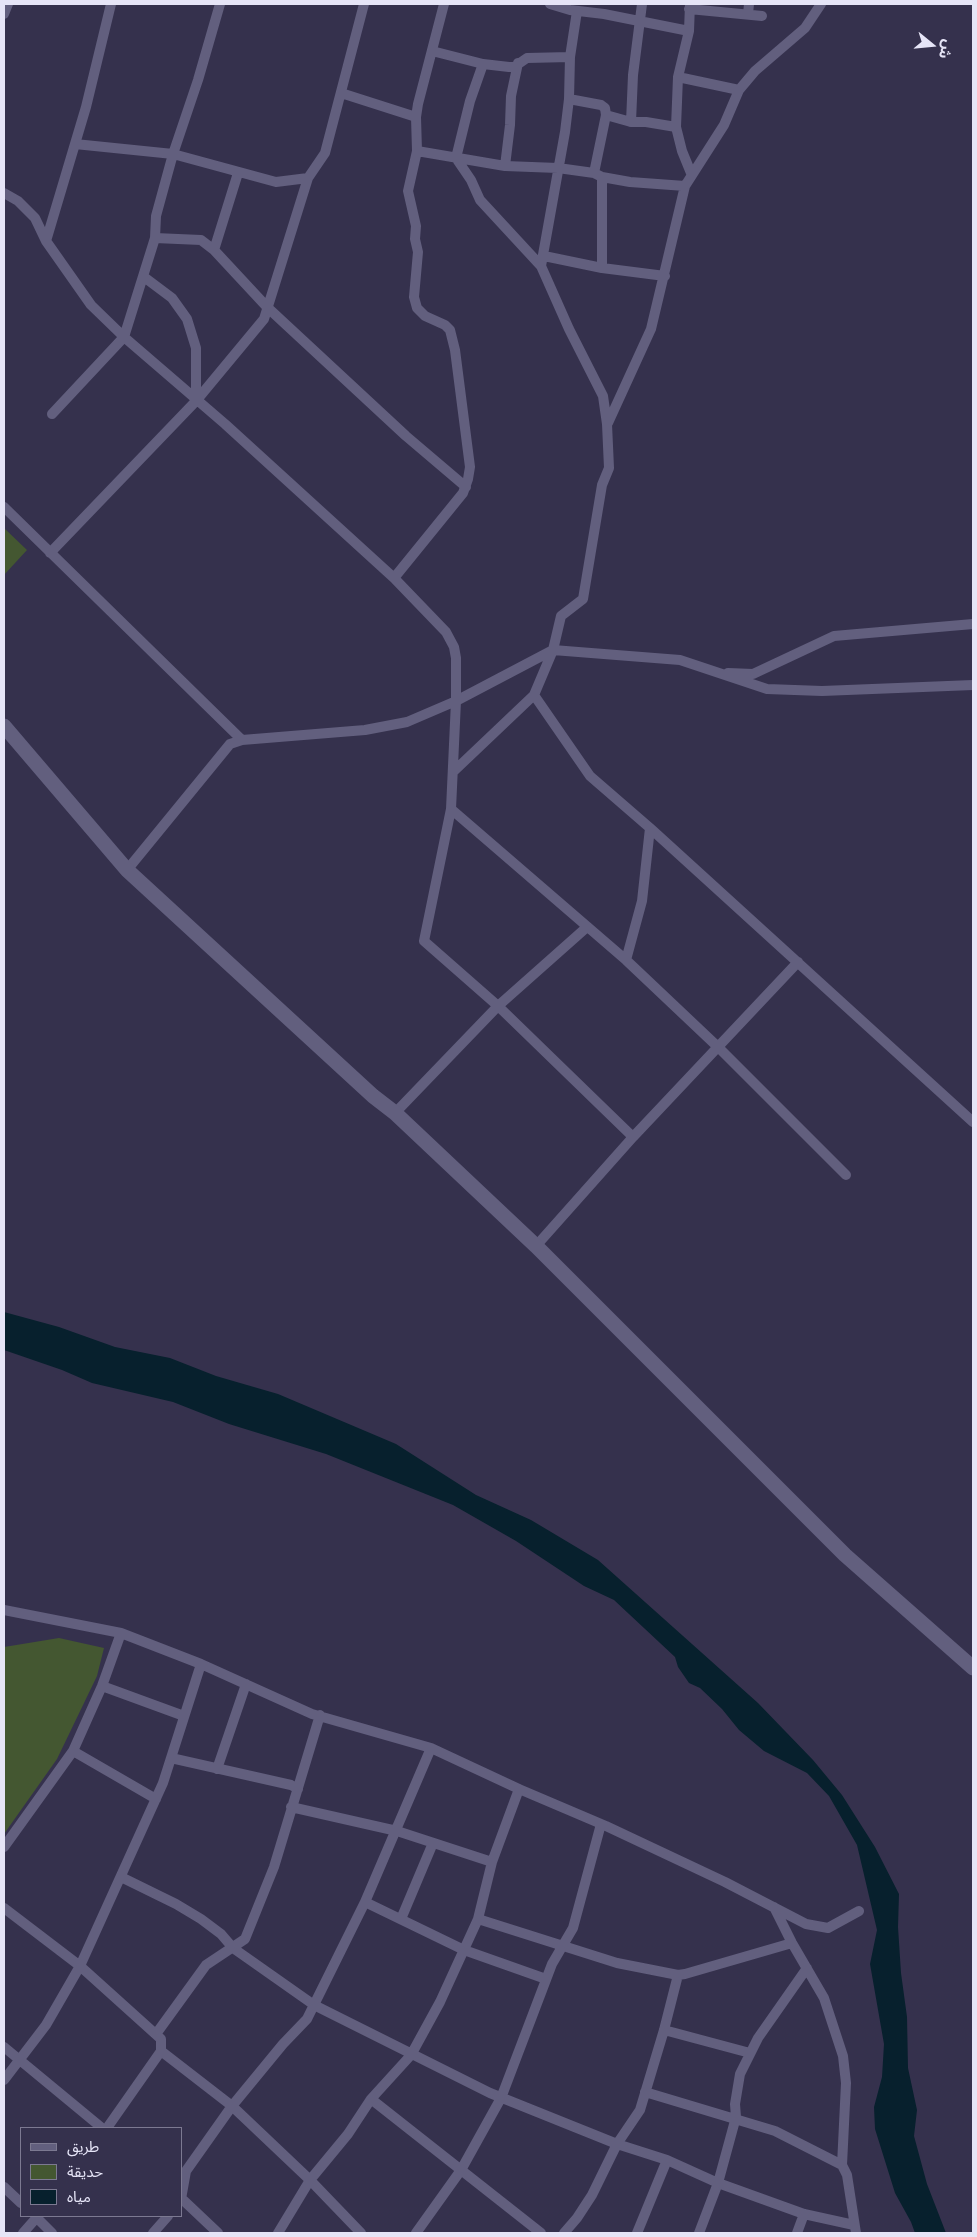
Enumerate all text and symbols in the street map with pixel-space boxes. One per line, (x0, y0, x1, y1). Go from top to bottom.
north arrow (907, 20, 957, 70)
text: ش (934, 37, 959, 61)
legend (20, 2127, 182, 2217)
text: طريق (67, 2136, 99, 2157)
text: حديقة (67, 2161, 103, 2182)
text: مياه (67, 2186, 91, 2207)

